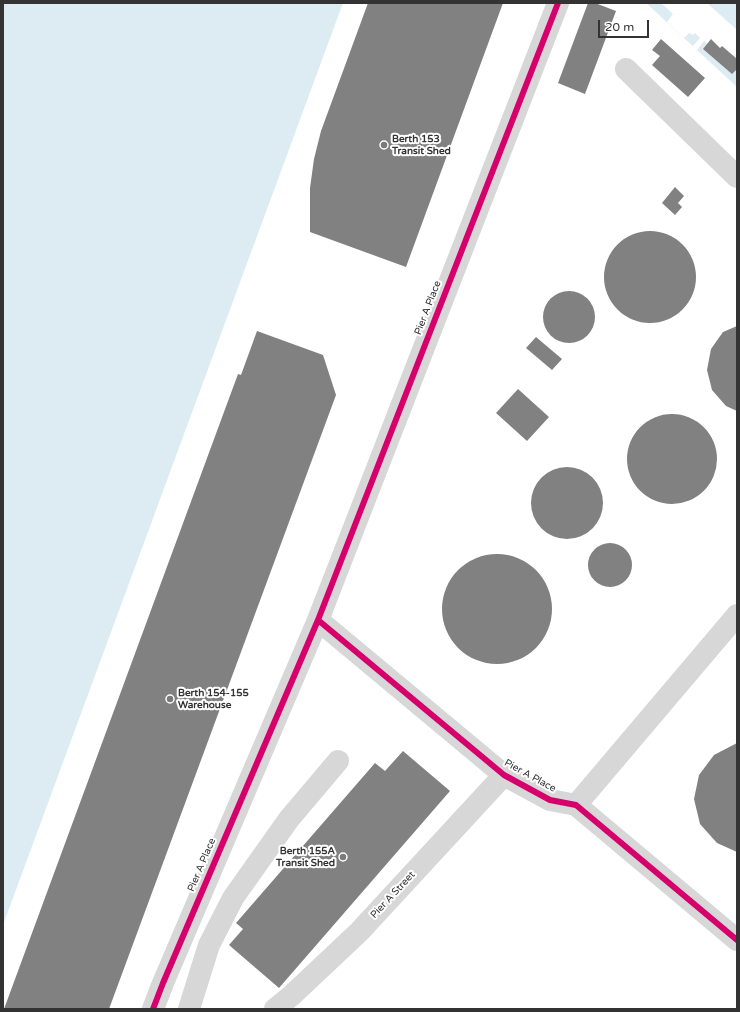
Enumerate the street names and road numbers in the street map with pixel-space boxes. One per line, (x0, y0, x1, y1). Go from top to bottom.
street label: Pier A Place (412, 279, 444, 337)
street label: Pier A Place (502, 757, 558, 795)
street label: Pier A Place (185, 836, 219, 894)
street label: Pier A Street (368, 869, 418, 921)

